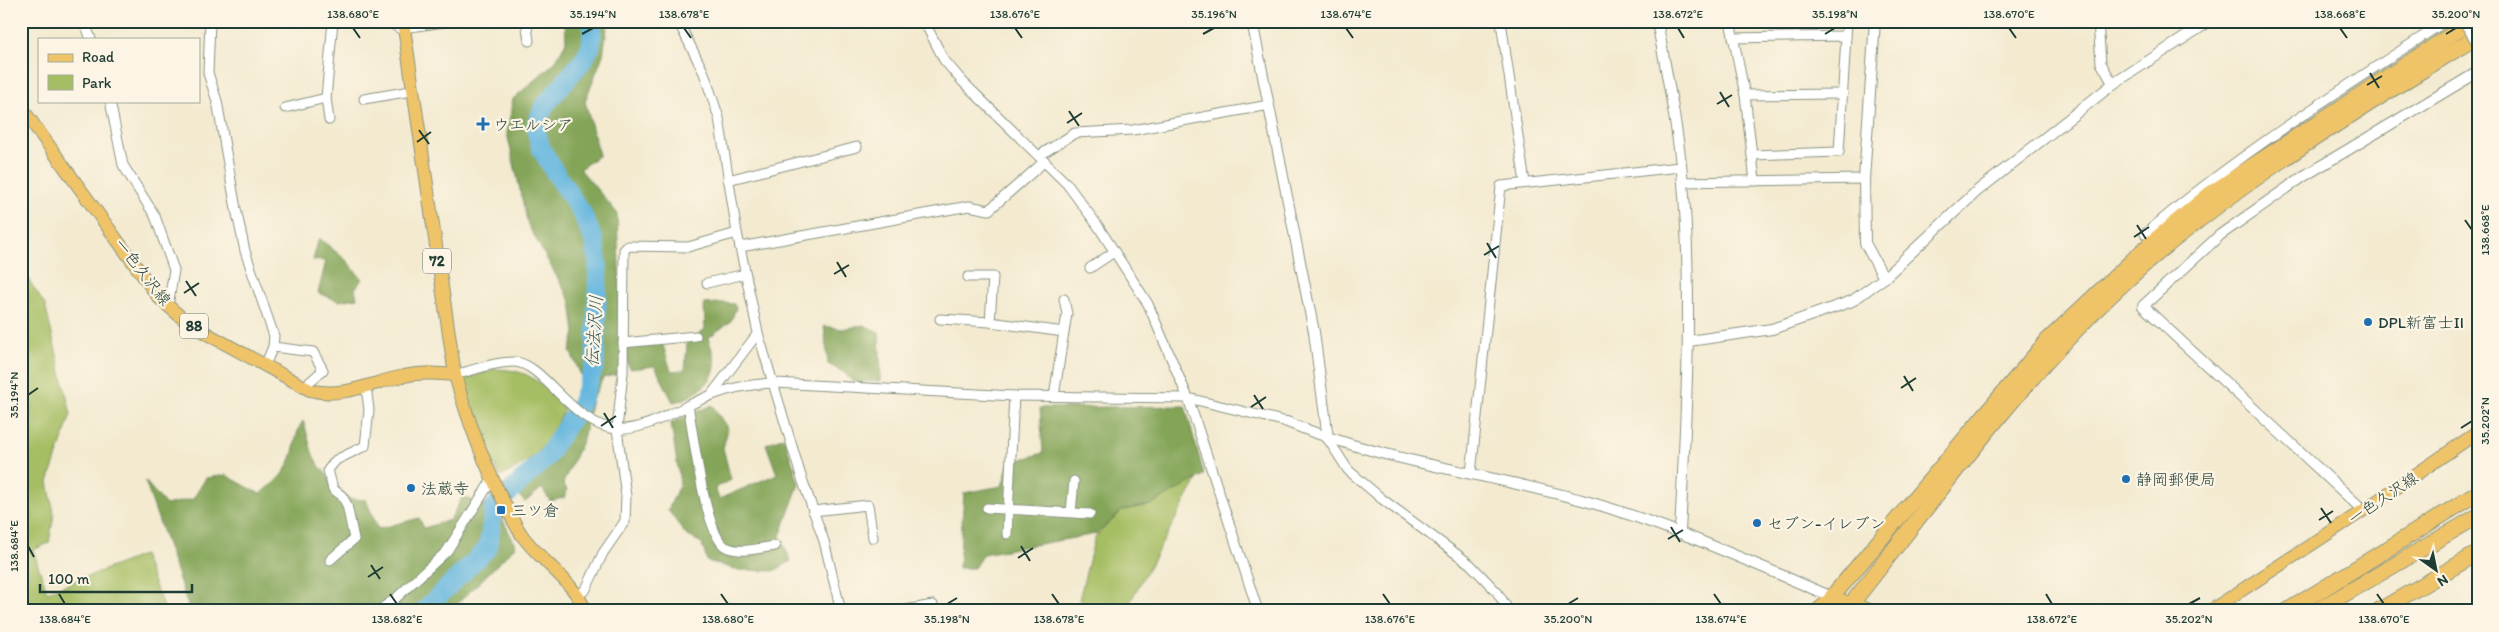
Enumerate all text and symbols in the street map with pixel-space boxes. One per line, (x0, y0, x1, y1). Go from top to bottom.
text: 138.680°E (327, 7, 379, 21)
text: 35.194°N (570, 7, 616, 21)
text: 138.678°E (659, 7, 710, 21)
text: 138.676°E (990, 7, 1041, 21)
text: 35.196°N (1191, 7, 1237, 21)
text: 138.674°E (1320, 7, 1372, 21)
text: 138.672°E (1653, 7, 1704, 21)
text: 35.198°N (1812, 7, 1858, 21)
text: 138.670°E (1983, 7, 2035, 21)
text: 138.668°E (2314, 7, 2366, 21)
text: 35.200°N (2432, 7, 2480, 21)
legend (38, 38, 200, 102)
text: Road (82, 48, 115, 66)
text: Park (82, 74, 112, 92)
place label: ウエルシア (493, 115, 573, 134)
marker: ウエルシア (477, 118, 489, 130)
text: 138.668°E (2478, 204, 2492, 256)
street label: 一色久沢線 (111, 235, 175, 309)
road number: 72 (423, 248, 451, 274)
water label: 伝法沢川 (581, 294, 607, 368)
place label: DPL新富士II (2378, 313, 2464, 332)
road number: 88 (180, 314, 208, 338)
marker: DPL新富士II (2362, 316, 2374, 328)
text: 35.194°N (7, 372, 21, 418)
text: 35.202°N (2478, 397, 2492, 445)
street label: 一色久沢線 (2345, 468, 2421, 528)
place label: 静岡郵便局 (2136, 470, 2216, 489)
marker: 静岡郵便局 (2120, 473, 2132, 485)
place label: 法蔵寺 (421, 479, 469, 498)
marker: 法蔵寺 (405, 482, 417, 494)
place label: 三ツ倉 (511, 501, 559, 520)
marker: 三ツ倉 (495, 504, 507, 516)
place label: セブン-イレブン (1767, 514, 1885, 533)
marker: セブン-イレブン (1751, 517, 1763, 529)
text: 138.684°E (7, 520, 21, 572)
north arrow (2412, 544, 2462, 594)
scale bar (40, 562, 192, 594)
text: 100 m (48, 570, 90, 588)
text: N (2434, 571, 2451, 590)
text: 138.684°E (39, 612, 91, 626)
text: 138.682°E (371, 612, 423, 626)
text: 138.680°E (702, 612, 754, 626)
text: 35.198°N (924, 612, 970, 626)
text: 138.678°E (1034, 612, 1085, 626)
text: 138.676°E (1365, 612, 1416, 626)
text: 35.200°N (1544, 612, 1592, 626)
text: 138.674°E (1695, 612, 1747, 626)
text: 138.672°E (2027, 612, 2078, 626)
text: 35.202°N (2165, 612, 2213, 626)
text: 138.670°E (2358, 612, 2410, 626)

